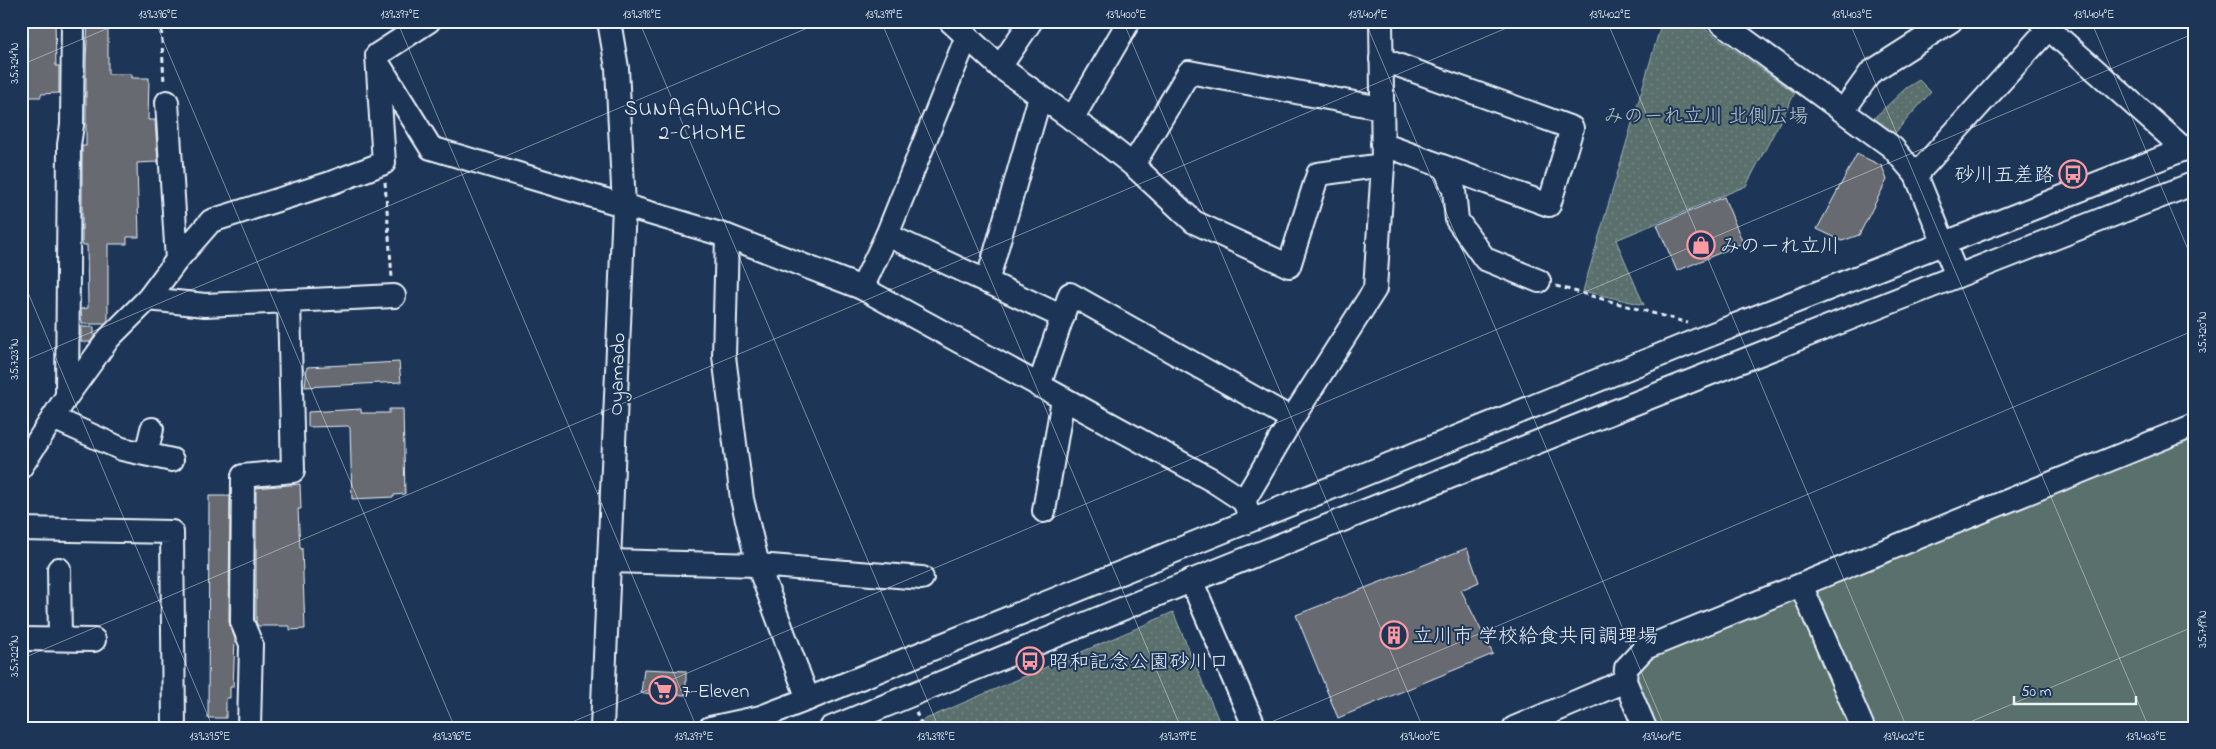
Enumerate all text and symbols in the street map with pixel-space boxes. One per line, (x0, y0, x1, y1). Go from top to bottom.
text: 139.396°E (138, 6, 178, 24)
text: 139.397°E (381, 6, 419, 24)
text: 139.398°E (623, 6, 661, 24)
text: 139.399°E (865, 6, 903, 24)
text: 139.400°E (1106, 6, 1146, 24)
text: 139.401°E (1348, 6, 1388, 24)
text: 139.402°E (1589, 6, 1631, 24)
text: 139.403°E (1832, 6, 1872, 24)
text: 139.404°E (2074, 6, 2114, 24)
text: 35.724°N (6, 42, 24, 84)
district label: SUNAGAWACHO 2-CHOME (624, 95, 782, 149)
park label: みのーれ立川 北側広場 (1604, 103, 1809, 132)
bus stop icon: 砂川五差路 (2058, 159, 2088, 189)
place label: 砂川五差路 (1954, 162, 2054, 191)
shop icon: みのーれ立川 (1686, 230, 1716, 260)
place label: みのーれ立川 (1720, 233, 1840, 262)
text: 35.720°N (2194, 311, 2212, 353)
street label: Oyamado (603, 332, 634, 416)
text: 35.723°N (6, 338, 24, 380)
text: 35.719°N (2194, 610, 2212, 648)
building icon: 立川市 学校給食共同調理場 (1379, 620, 1409, 650)
place label: 立川市 学校給食共同調理場 (1413, 623, 1658, 652)
text: 35.722°N (6, 635, 24, 677)
bus stop icon: 昭和記念公園砂川口 (1015, 646, 1045, 676)
place label: 昭和記念公園砂川口 (1049, 649, 1229, 678)
scale bar (2014, 674, 2136, 706)
supermarket icon: 7-Eleven (648, 675, 678, 705)
place label: 7-Eleven (682, 678, 749, 707)
text: 50 m (2021, 681, 2052, 703)
text: 139.395°E (190, 728, 230, 746)
text: 139.396°E (432, 728, 472, 746)
text: 139.397°E (675, 728, 713, 746)
text: 139.398°E (917, 728, 955, 746)
text: 139.399°E (1159, 728, 1197, 746)
text: 139.400°E (1400, 728, 1440, 746)
text: 139.401°E (1642, 728, 1682, 746)
text: 139.402°E (1883, 728, 1925, 746)
text: 139.403°E (2126, 728, 2166, 746)

